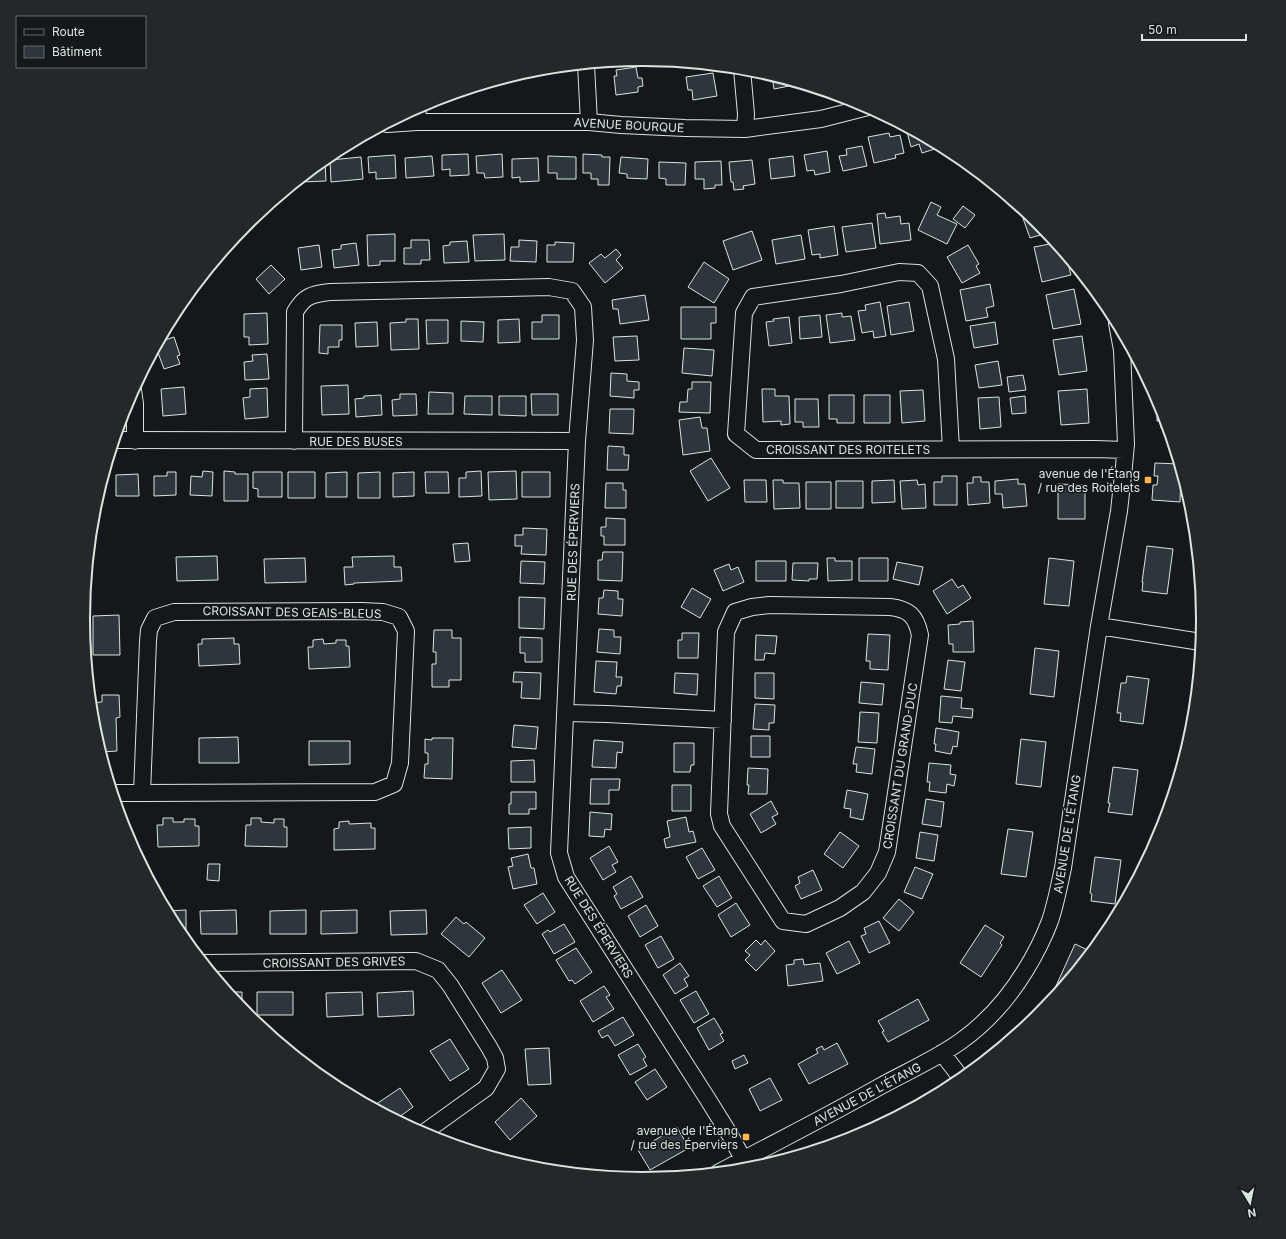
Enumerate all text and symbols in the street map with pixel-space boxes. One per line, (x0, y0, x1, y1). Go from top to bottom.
legend (16, 16, 146, 68)
scale bar (1142, 16, 1246, 42)
text: 50 m (1148, 22, 1177, 37)
text: Route (52, 24, 85, 39)
text: Bâtiment (52, 44, 102, 59)
street label: AVENUE BOURQUE (573, 115, 685, 135)
street label: RUE DES BUSES (309, 434, 403, 449)
street label: CROISSANT DES ROITELETS (766, 442, 930, 457)
place label: avenue de l'Étang / rue des Roitelets (1038, 466, 1140, 495)
marker: avenue de l'Étang / rue des Roitelets (1143, 475, 1153, 485)
street label: RUE DES ÉPERVIERS (563, 483, 583, 601)
street label: CROISSANT DES GEAIS-BLEUS (202, 603, 382, 621)
street label: CROISSANT DU GRAND-DUC (879, 682, 921, 850)
street label: AVENUE DE L'ÉTANG (1050, 773, 1084, 895)
street label: RUE DES ÉPERVIERS (561, 873, 637, 981)
street label: CROISSANT DES GRIVES (262, 953, 406, 971)
street label: AVENUE DE L'ÉTANG (810, 1059, 924, 1129)
place label: avenue de l'Étang / rue des Éperviers (631, 1123, 738, 1152)
marker: avenue de l'Étang / rue des Éperviers (741, 1132, 751, 1142)
north arrow (1230, 1183, 1270, 1223)
text: N (1246, 1205, 1257, 1220)

